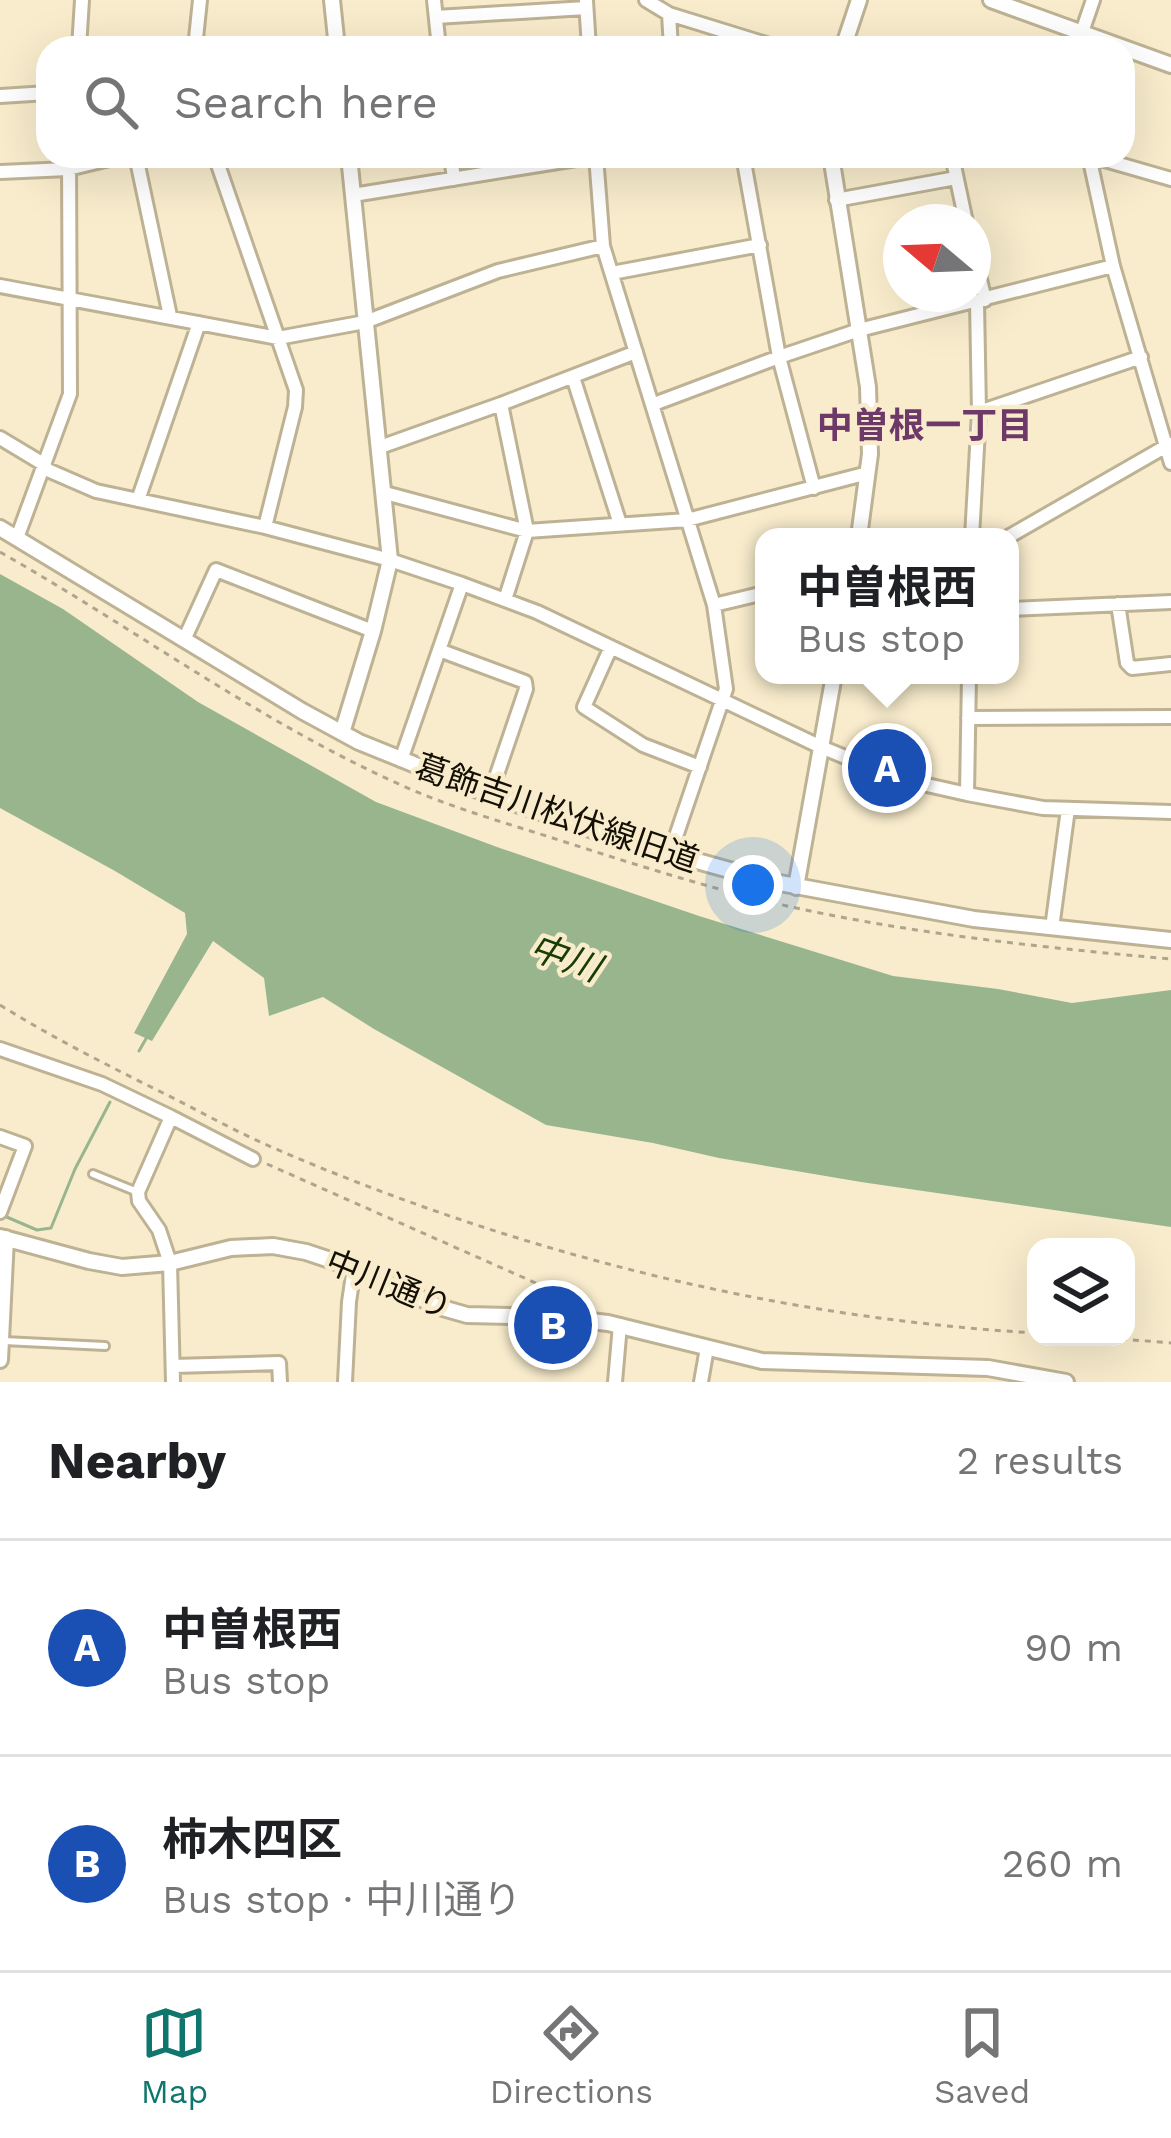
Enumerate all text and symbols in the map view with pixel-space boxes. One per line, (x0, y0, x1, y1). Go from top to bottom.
search box (36, 36, 1135, 168)
icon: search (78, 69, 144, 135)
text: Search here (174, 76, 438, 129)
north arrow (883, 204, 991, 312)
district label: 中曽根一丁目 (817, 405, 1033, 447)
popup (755, 528, 1019, 684)
text: 中曽根西 (797, 561, 977, 614)
text: Bus stop (797, 616, 965, 661)
pin: A (848, 723, 926, 813)
street label: 葛飾吉川松伏線旧道 (410, 746, 704, 880)
your location (723, 855, 783, 915)
water label: 中川 (524, 926, 610, 991)
map controls (1027, 1238, 1135, 1346)
button: layers (1027, 1238, 1135, 1346)
street label: 中川通り (321, 1241, 457, 1327)
pin: B (514, 1280, 592, 1370)
text: Nearby (48, 1431, 226, 1490)
text: 2 results (957, 1438, 1123, 1483)
text: 中曽根西 (162, 1603, 342, 1656)
text: A (74, 1625, 100, 1670)
text: 90 m (1024, 1625, 1123, 1670)
text: Bus stop (162, 1658, 330, 1703)
text: 柿木四区 (162, 1813, 342, 1866)
text: B (74, 1841, 100, 1886)
text: 260 m (1002, 1841, 1123, 1886)
text: Bus stop · 中川通り (162, 1877, 522, 1922)
tab: Map (141, 2000, 208, 2111)
tab: Directions (490, 2000, 653, 2111)
tab: Saved (934, 2000, 1030, 2111)

